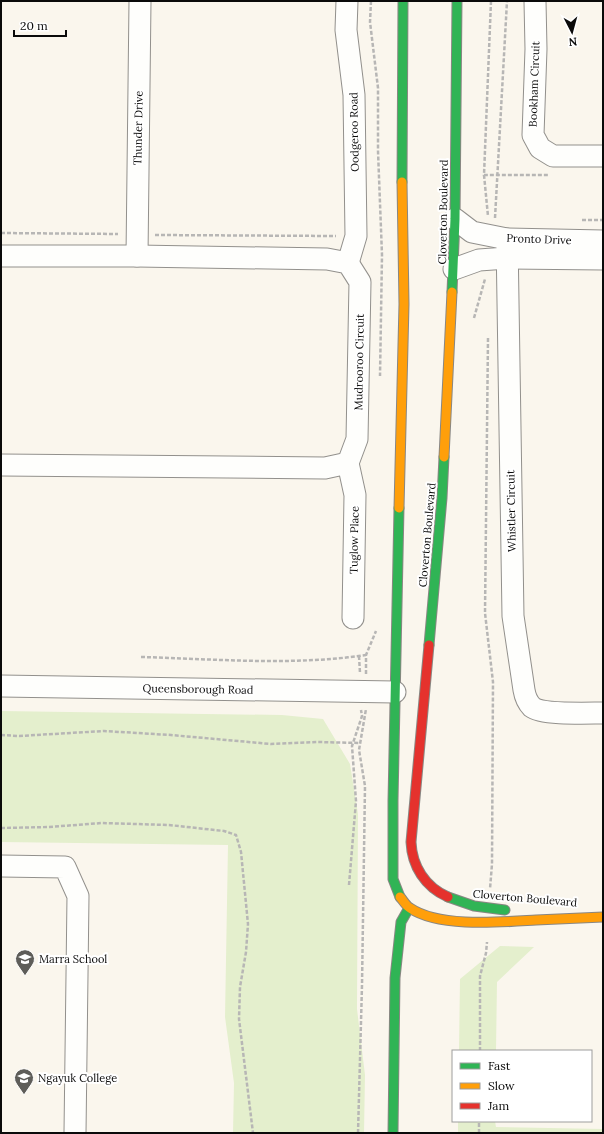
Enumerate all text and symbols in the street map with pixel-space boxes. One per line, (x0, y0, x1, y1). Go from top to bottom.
scale bar (14, 12, 66, 38)
north arrow (552, 12, 592, 52)
text: 20 m (20, 18, 48, 33)
text: N (568, 35, 578, 49)
street label: Bookham Circuit (526, 40, 543, 127)
street label: Thunder Drive (130, 91, 146, 165)
street label: Oodgeroo Road (346, 92, 362, 172)
street label: Cloverton Boulevard (435, 159, 451, 264)
street label: Pronto Drive (506, 231, 572, 247)
street label: Mudrooroo Circuit (351, 313, 367, 410)
street label: Whistler Circuit (503, 469, 519, 552)
street label: Cloverton Boulevard (415, 482, 439, 588)
street label: Tuglow Place (346, 506, 362, 574)
street label: Queensborough Road (142, 681, 254, 697)
street label: Cloverton Boulevard (472, 886, 578, 910)
school or university icon: Marra School (14, 948, 36, 976)
place label: Marra School (39, 952, 107, 966)
legend (452, 1050, 592, 1122)
text: Fast (488, 1058, 511, 1073)
school or university icon: Ngayuk College (13, 1067, 35, 1095)
place label: Ngayuk College (38, 1071, 117, 1085)
text: Slow (488, 1078, 515, 1093)
text: Jam (487, 1098, 509, 1113)

